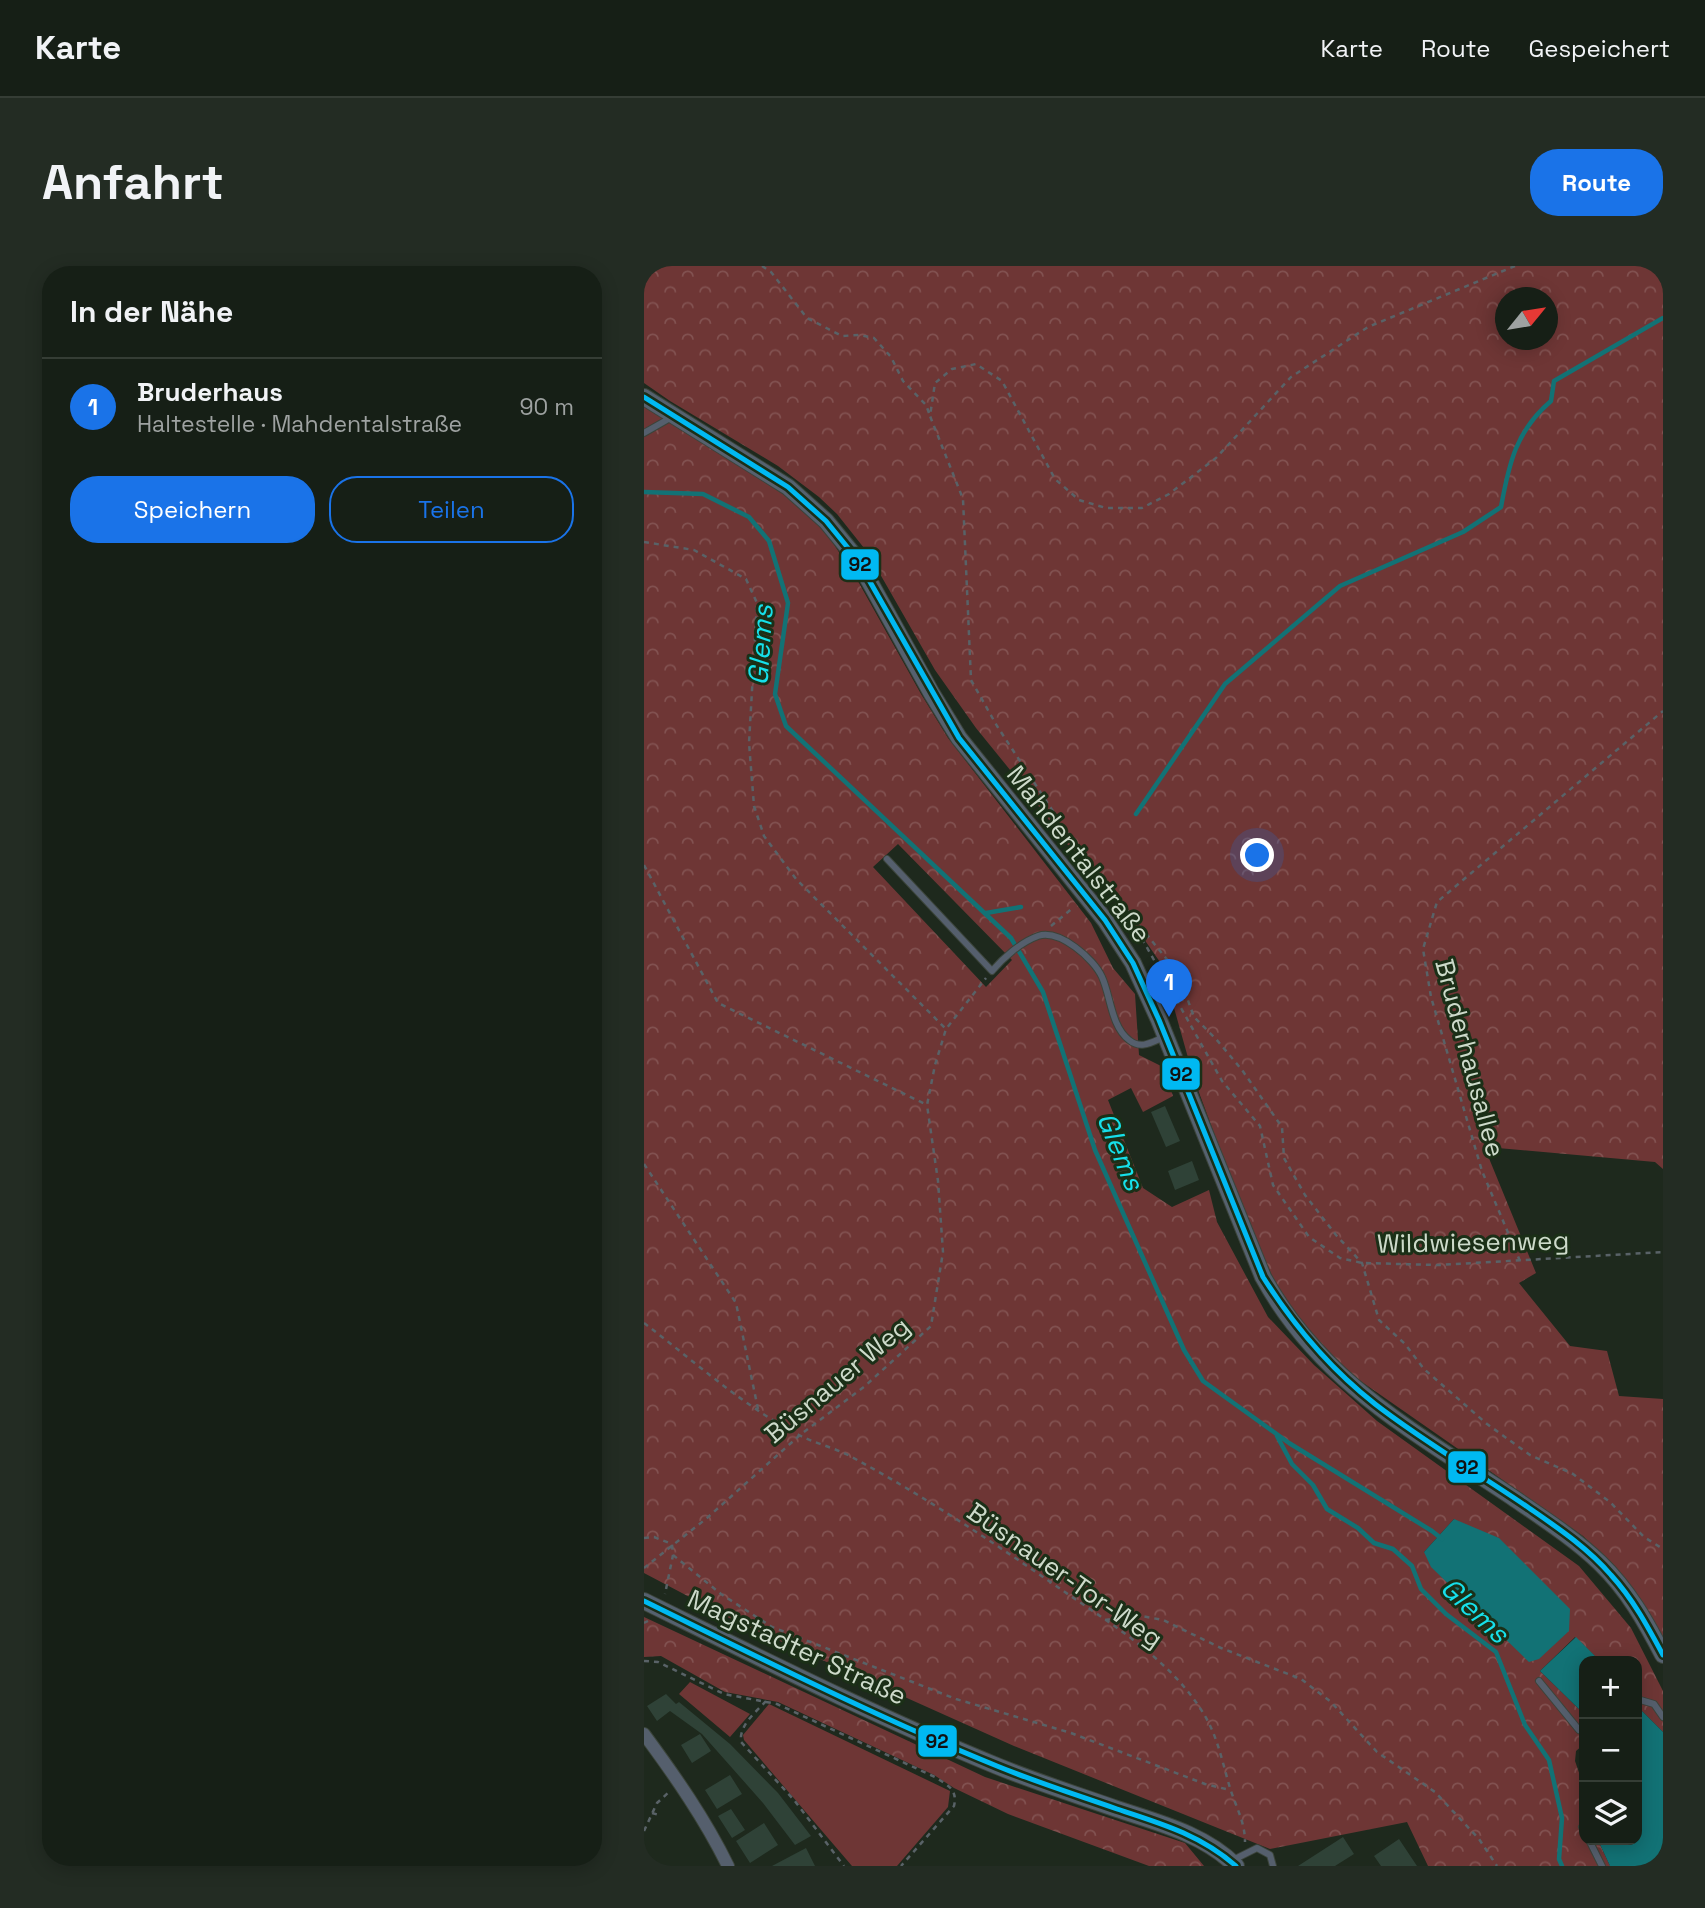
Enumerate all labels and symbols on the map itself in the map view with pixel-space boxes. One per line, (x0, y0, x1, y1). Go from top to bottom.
north arrow (1495, 287, 1558, 350)
line badge: 92 (840, 548, 880, 581)
text: 92 (848, 552, 872, 577)
water label: Glems (739, 602, 781, 687)
street label: Mahdentalstraße (999, 759, 1159, 949)
your location (1240, 838, 1274, 872)
street label: Bruderhausallee (1427, 955, 1513, 1161)
pin: 1 (1146, 959, 1192, 1017)
line badge: 92 (1161, 1057, 1201, 1091)
text: 92 (1169, 1062, 1193, 1087)
water label: Glems (1089, 1107, 1153, 1196)
street label: Wildwiesenweg (1377, 1223, 1569, 1261)
street label: Büsnauer Weg (757, 1309, 917, 1451)
line badge: 92 (1447, 1450, 1487, 1484)
text: 92 (1455, 1455, 1479, 1480)
street label: Büsnauer-Tor-Weg (960, 1495, 1170, 1655)
water label: Glems (1433, 1569, 1518, 1652)
street label: Magstadter Straße (682, 1581, 912, 1713)
line badge: 92 (917, 1724, 958, 1758)
text: 92 (925, 1729, 949, 1754)

